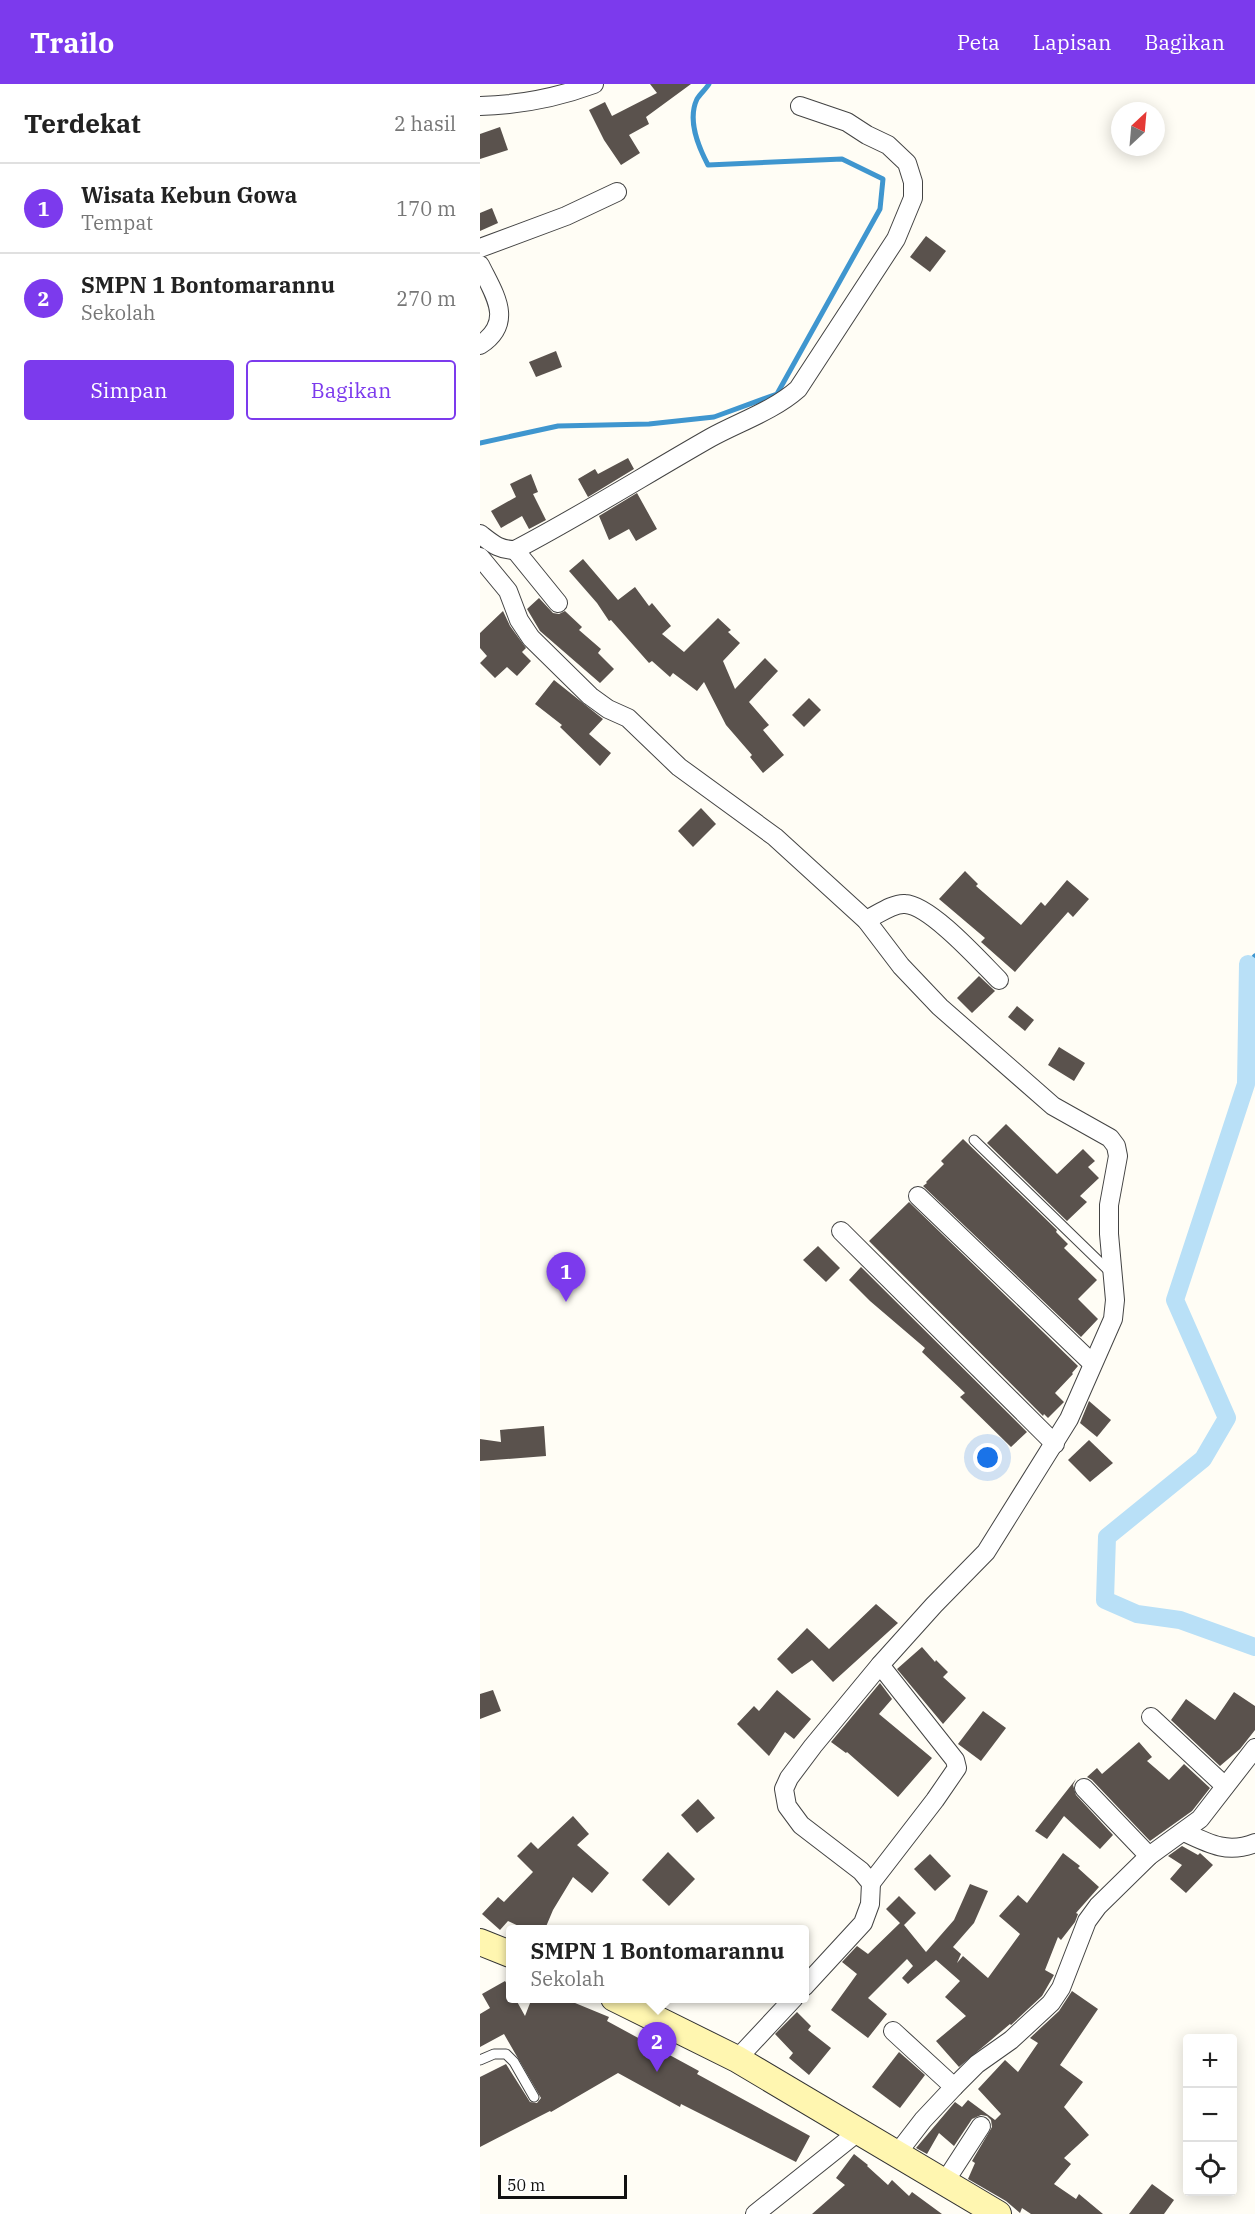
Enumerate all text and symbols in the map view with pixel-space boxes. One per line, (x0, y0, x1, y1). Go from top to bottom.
text: Trailo (30, 24, 114, 61)
text: Peta (957, 28, 1000, 56)
text: Lapisan (1033, 28, 1111, 56)
text: Bagikan (1144, 28, 1225, 56)
north arrow (1111, 102, 1165, 156)
text: Terdekat (24, 106, 141, 140)
text: 2 hasil (394, 110, 456, 137)
text: Wisata Kebun Gowa (81, 180, 297, 209)
text: 1 (38, 195, 50, 222)
text: 170 m (396, 195, 456, 222)
text: Tempat (81, 209, 153, 236)
text: SMPN 1 Bontomarannu (81, 270, 335, 299)
text: 2 (38, 285, 50, 312)
text: 270 m (396, 285, 456, 312)
text: Sekolah (81, 299, 156, 326)
button: Simpan (24, 360, 234, 420)
button: Bagikan (246, 360, 456, 420)
pin: 1 (546, 1252, 586, 1302)
your location (973, 1443, 1002, 1472)
popup (506, 1925, 809, 2003)
text: SMPN 1 Bontomarannu (531, 1936, 784, 1965)
text: Sekolah (531, 1965, 605, 1992)
pin: 2 (638, 2022, 676, 2072)
map controls (1183, 2034, 1237, 2196)
button: + (1183, 2034, 1237, 2088)
button: − (1183, 2088, 1237, 2142)
button: locate (1183, 2142, 1237, 2196)
scale bar (498, 2172, 627, 2200)
text: 50 m (507, 2175, 545, 2195)

